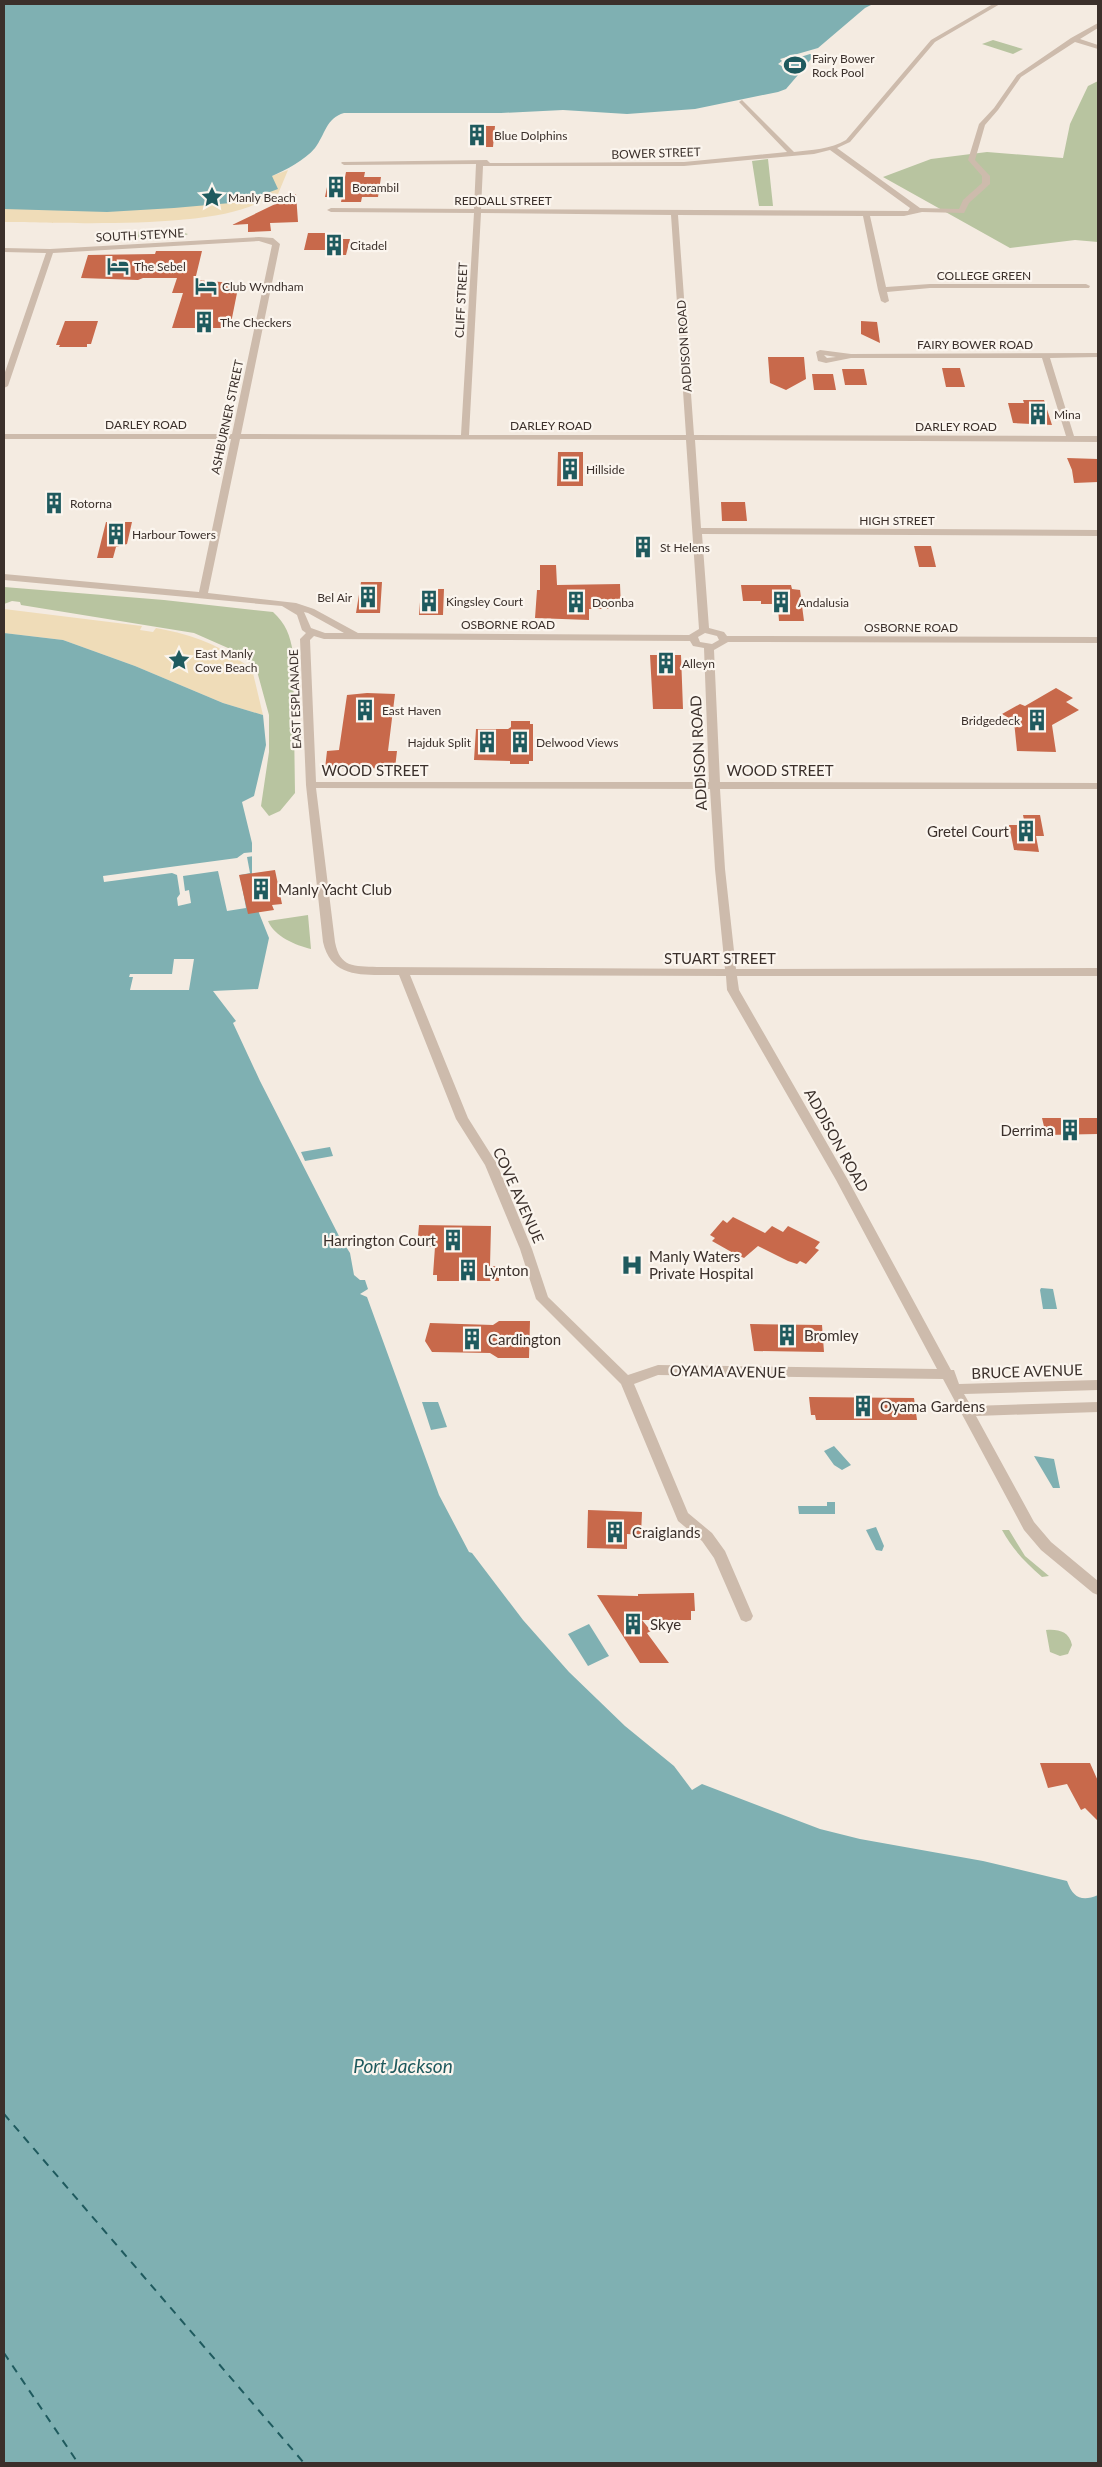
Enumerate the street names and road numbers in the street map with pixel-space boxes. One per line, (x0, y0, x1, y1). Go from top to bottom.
street label: BOWER STREET (611, 144, 701, 162)
street label: REDDALL STREET (454, 193, 552, 208)
street label: SOUTH STEYNE (95, 225, 185, 245)
street label: CLIFF STREET (452, 262, 470, 338)
street label: COLLEGE GREEN (937, 268, 1031, 283)
street label: ADDISON ROAD (673, 300, 695, 392)
street label: FAIRY BOWER ROAD (917, 337, 1033, 352)
street label: ASHBURNER STREET (208, 358, 246, 476)
street label: DARLEY ROAD (105, 417, 187, 432)
street label: DARLEY ROAD (510, 418, 592, 433)
street label: DARLEY ROAD (915, 419, 997, 434)
street label: HIGH STREET (859, 513, 935, 528)
street label: OSBORNE ROAD (461, 617, 555, 632)
street label: OSBORNE ROAD (864, 620, 958, 635)
street label: EAST ESPLANADE (286, 649, 304, 749)
street label: ADDISON ROAD (686, 695, 710, 811)
street label: WOOD STREET (321, 761, 429, 779)
street label: WOOD STREET (726, 761, 834, 779)
street label: STUART STREET (664, 949, 776, 967)
street label: ADDISON ROAD (801, 1085, 873, 1195)
street label: COVE AVENUE (490, 1144, 548, 1246)
street label: BRUCE AVENUE (971, 1360, 1083, 1382)
street label: OYAMA AVENUE (670, 1361, 786, 1381)

